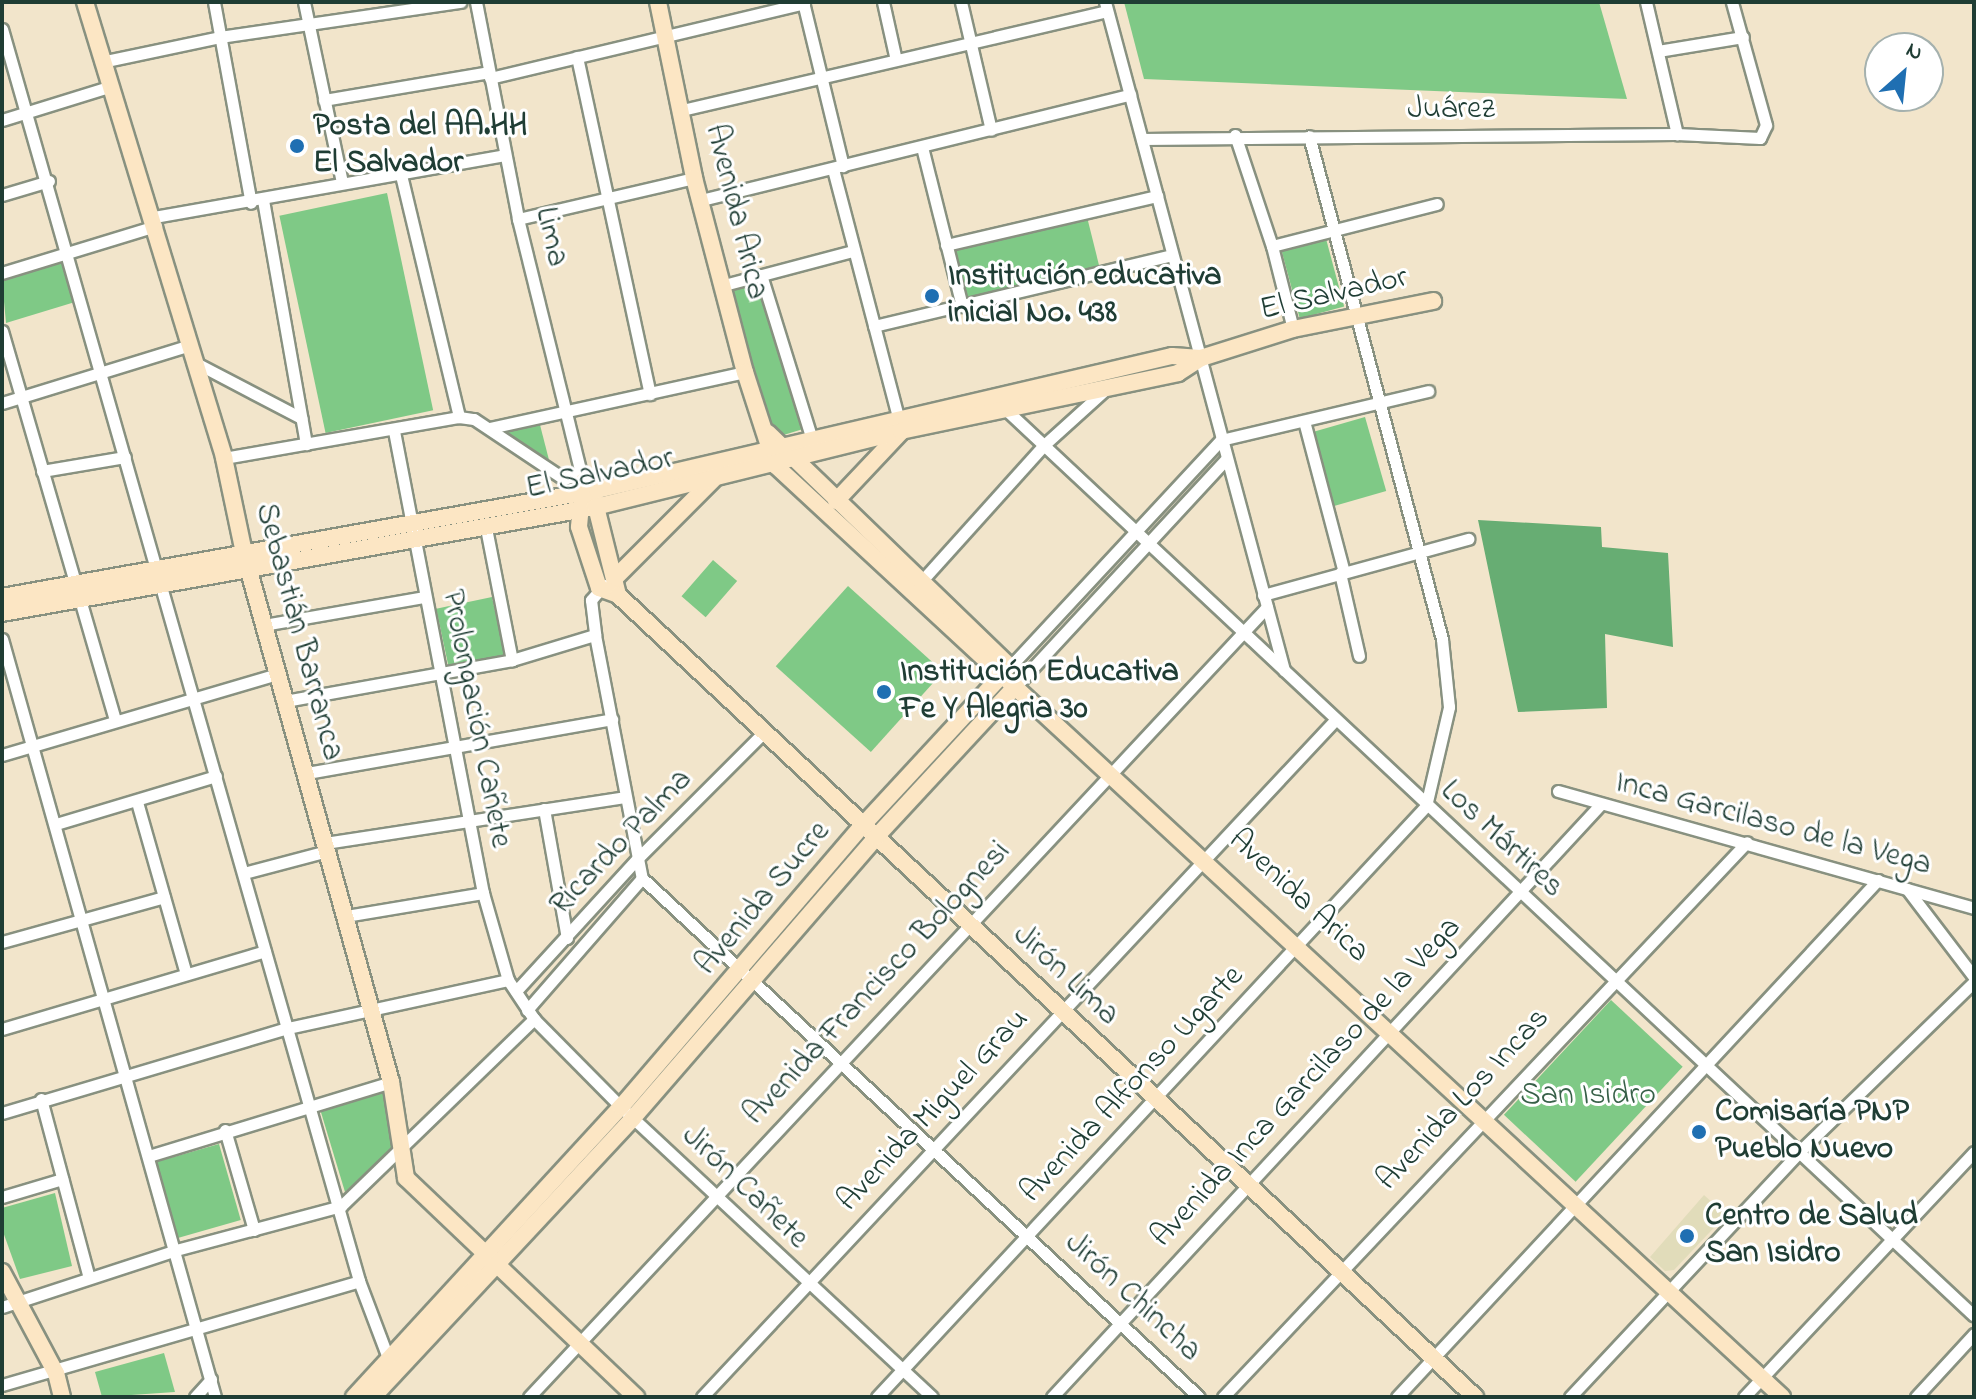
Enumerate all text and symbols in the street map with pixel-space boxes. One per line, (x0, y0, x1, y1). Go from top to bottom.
north arrow (1864, 32, 1944, 112)
text: N (1900, 35, 1928, 70)
street label: Juárez (1407, 91, 1495, 129)
place label: Posta del AA.HH El Salvador (313, 109, 527, 184)
street label: Avenida Arica (695, 120, 775, 304)
marker: Posta del AA.HH El Salvador (288, 137, 306, 155)
street label: Lima (525, 204, 575, 270)
place label: Institución educativa inicial No. 438 (948, 259, 1222, 334)
street label: El Salvador (1257, 259, 1411, 331)
marker: Institución educativa inicial No. 438 (923, 287, 941, 305)
street label: El Salvador (523, 441, 677, 509)
street label: Sebastián Barranca (245, 499, 351, 765)
street label: Prolongación Cañete (431, 587, 519, 851)
place label: Institución Educativa Fe Y Alegria 30 (900, 655, 1179, 730)
marker: Institución Educativa Fe Y Alegria 30 (875, 683, 893, 701)
street label: Ricardo Palma (543, 762, 701, 924)
street label: Inca Garcilaso de la Vega (1611, 764, 1935, 886)
street label: Los Mártires (1431, 773, 1571, 907)
street label: Avenida Sucre (688, 814, 840, 984)
street label: Avenida Arica (1219, 822, 1377, 972)
street label: Avenida Francisco Bolognesi (736, 834, 1020, 1134)
street label: Avenida Inca Garcilaso de la Vega (1144, 910, 1470, 1256)
street label: Jirón Lima (1004, 917, 1126, 1035)
street label: Avenida Alfonso Ugarte (1013, 958, 1253, 1212)
street label: Avenida Los Incas (1369, 1001, 1559, 1199)
street label: Avenida Miguel Grau (830, 1002, 1038, 1220)
park label: San Isidro (1520, 1077, 1656, 1115)
place label: Comisaría PNP Pueblo Nuevo (1715, 1095, 1909, 1170)
street label: Jirón Cañete (672, 1118, 816, 1258)
marker: Comisaría PNP Pueblo Nuevo (1690, 1123, 1708, 1141)
place label: Centro de Salud San Isidro (1705, 1199, 1918, 1274)
street label: Jirón Chincha (1056, 1225, 1208, 1371)
marker: Centro de Salud San Isidro (1676, 1225, 1698, 1247)

